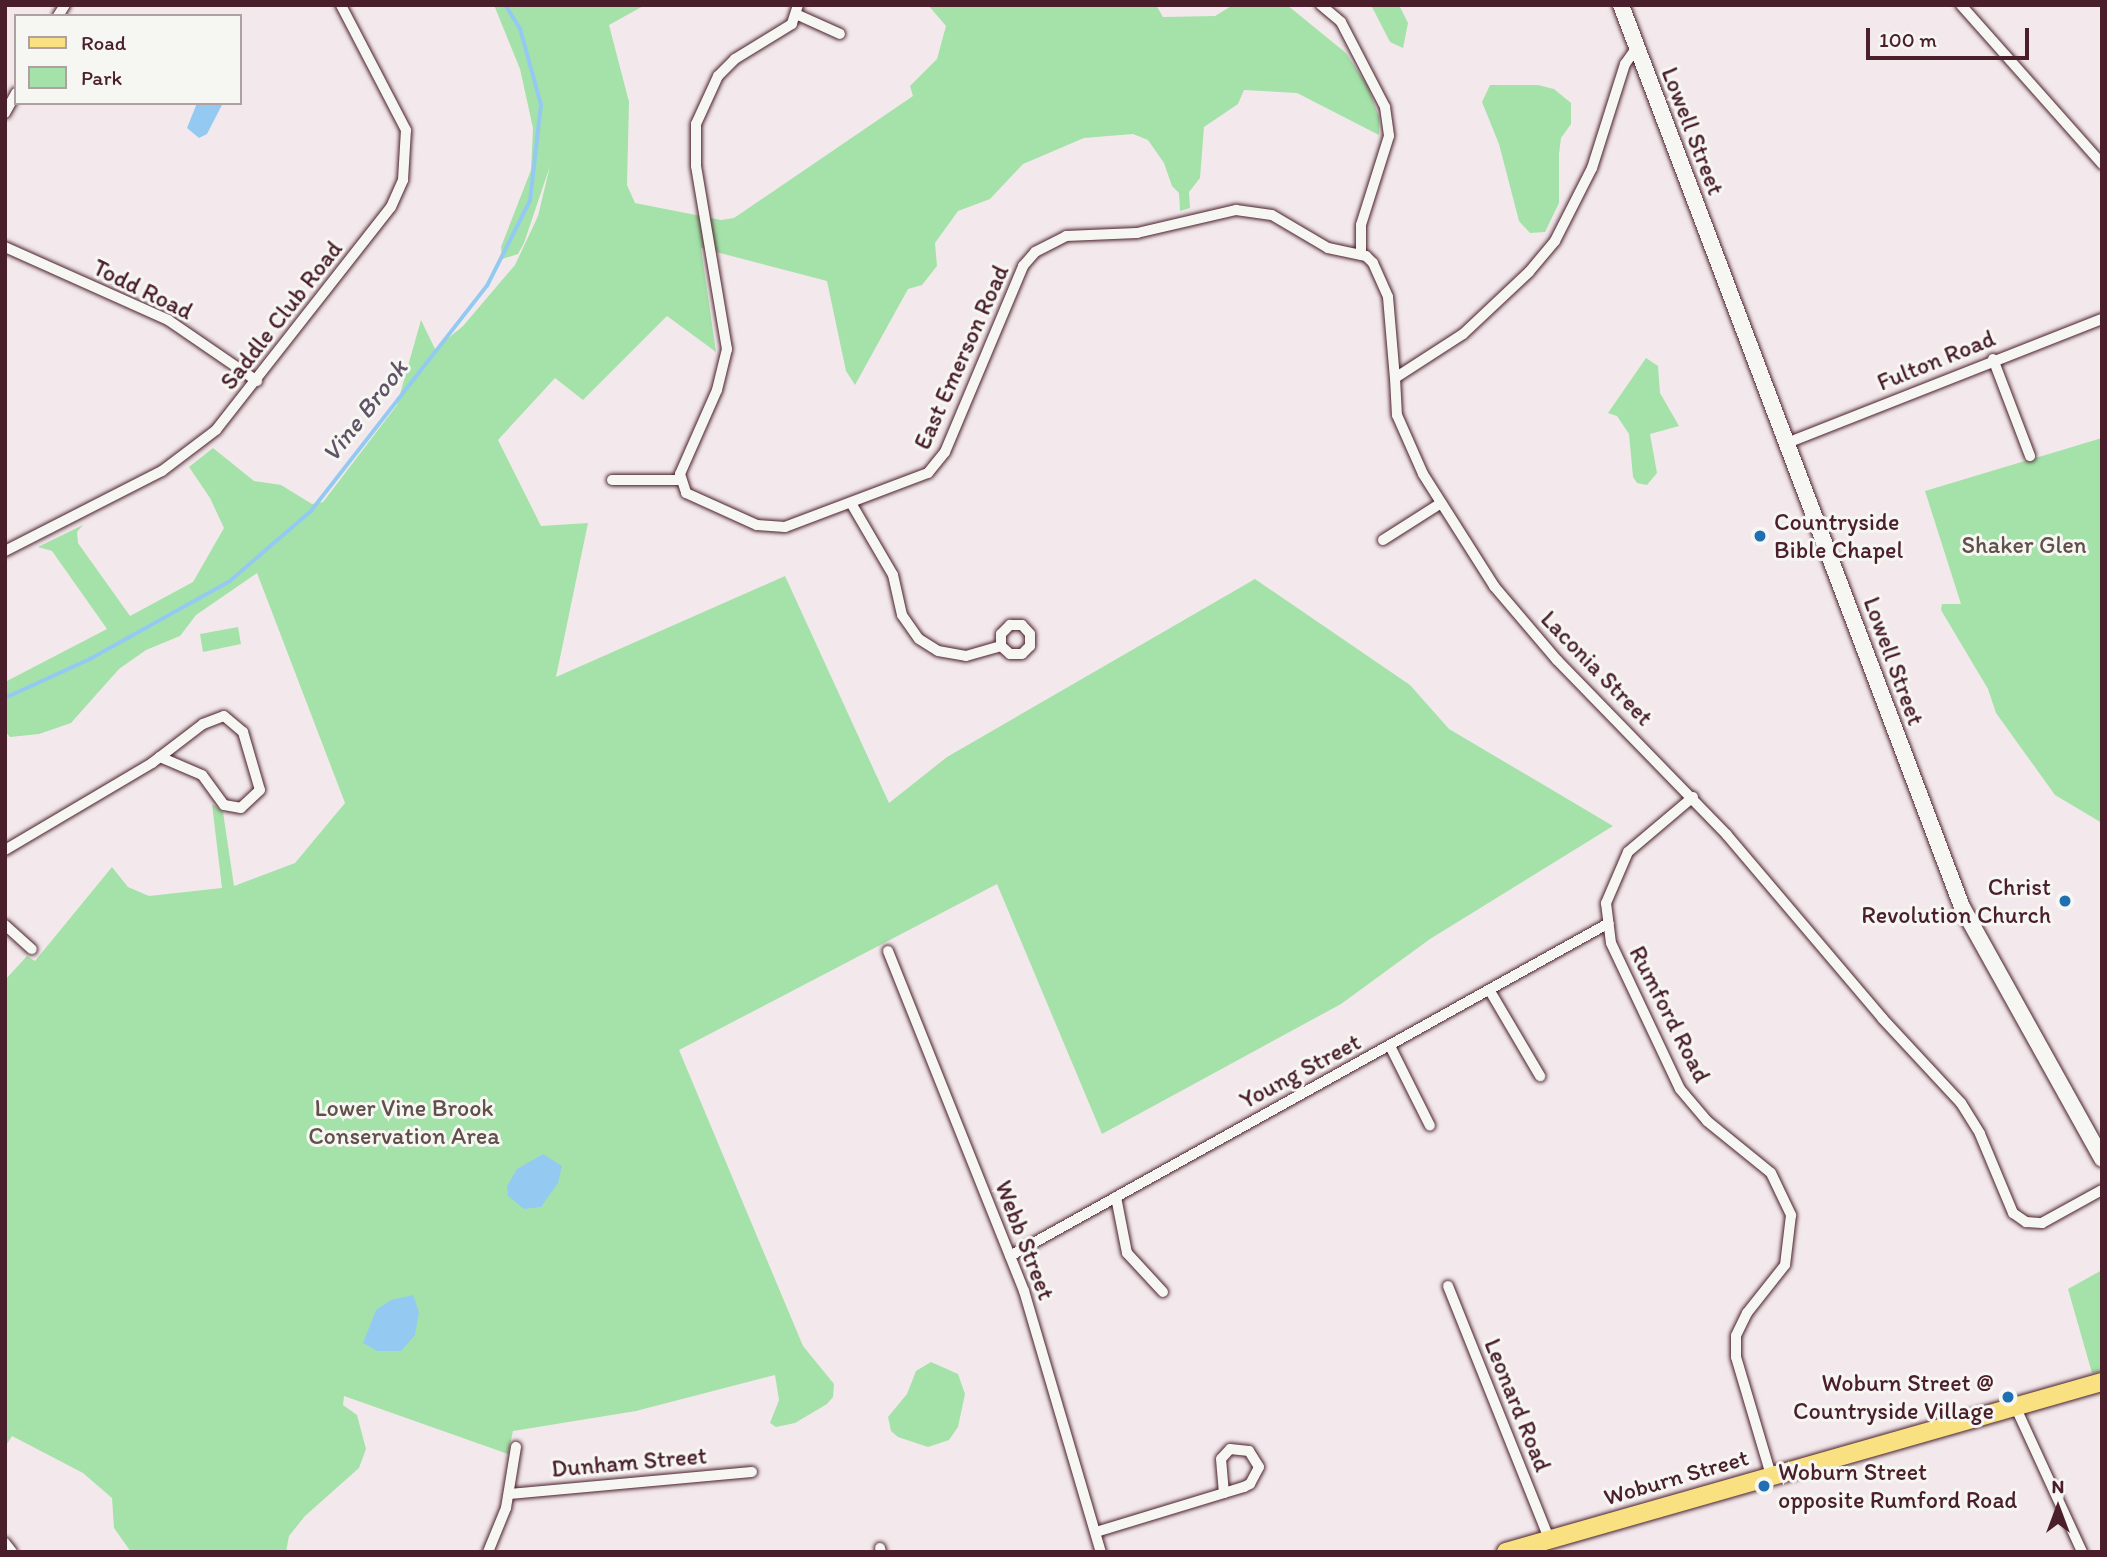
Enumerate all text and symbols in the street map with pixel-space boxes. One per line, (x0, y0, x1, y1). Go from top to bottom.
legend (14, 14, 242, 105)
scale bar (1869, 14, 2032, 58)
text: 100 m (1879, 27, 1937, 52)
text: Road (81, 30, 126, 55)
street label: Lowell Street (1655, 63, 1731, 199)
text: Park (81, 65, 122, 90)
street label: Saddle Club Road (214, 235, 348, 395)
street label: Todd Road (89, 253, 197, 325)
street label: East Emerson Road (907, 261, 1015, 453)
street label: Fulton Road (1873, 323, 1999, 397)
water label: Vine Brook (315, 353, 415, 469)
place label: Countryside Bible Chapel (1774, 508, 1903, 564)
marker: Countryside Bible Chapel (1752, 528, 1768, 544)
park label: Shaker Glen (1961, 531, 2087, 559)
street label: Lowell Street (1857, 593, 1931, 729)
street label: Laconia Street (1535, 605, 1659, 731)
place label: Christ Revolution Church (1861, 873, 2051, 929)
marker: Christ Revolution Church (2057, 893, 2073, 909)
street label: Rumford Road (1623, 941, 1717, 1087)
street label: Young Street (1235, 1027, 1365, 1115)
park label: Lower Vine Brook Conservation Area (309, 1094, 499, 1150)
street label: Webb Street (989, 1177, 1061, 1303)
street label: Leonard Road (1478, 1334, 1558, 1476)
place label: Woburn Street @ Countryside Village (1794, 1369, 1994, 1425)
marker: Woburn Street @ Countryside Village (2000, 1389, 2016, 1405)
street label: Dunham Street (550, 1441, 708, 1483)
street label: Woburn Street (1600, 1443, 1752, 1511)
place label: Woburn Street opposite Rumford Road (1778, 1458, 2019, 1514)
north arrow (2023, 1473, 2093, 1543)
text: N (2052, 1475, 2064, 1498)
marker: Woburn Street opposite Rumford Road (1756, 1478, 1772, 1494)

